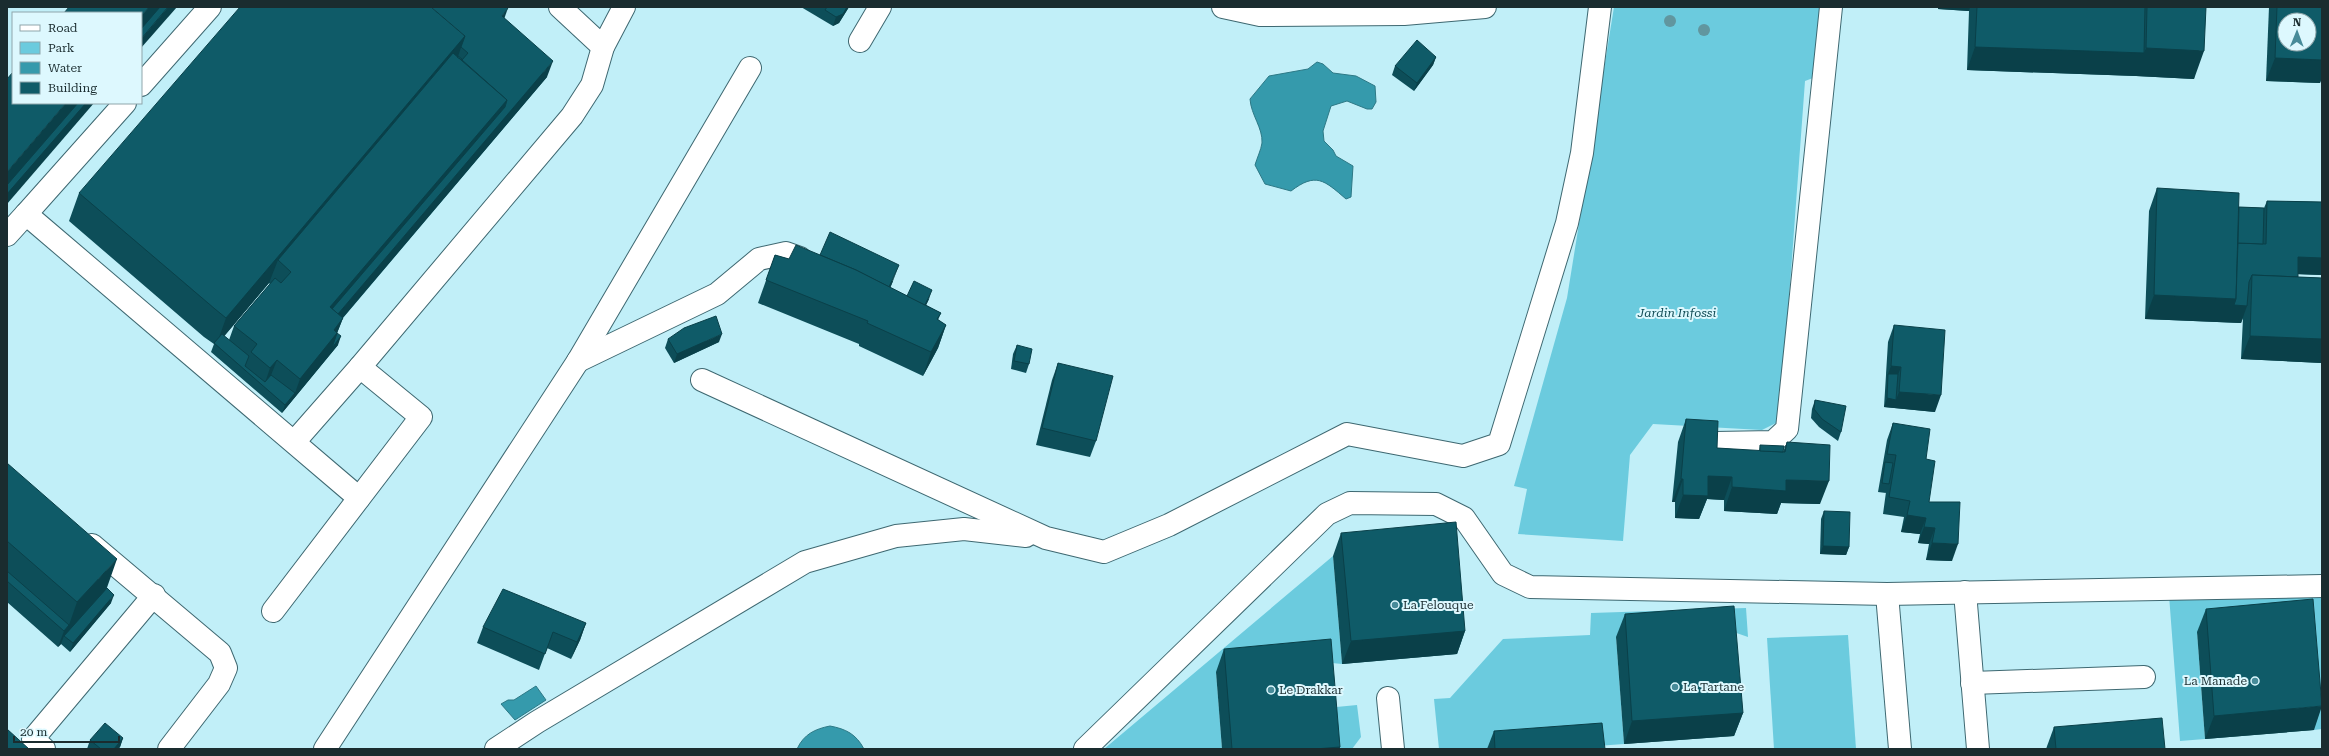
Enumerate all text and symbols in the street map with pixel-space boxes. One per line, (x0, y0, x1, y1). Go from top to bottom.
legend (12, 12, 142, 104)
north arrow (2277, 12, 2317, 52)
text: N (2293, 16, 2302, 29)
text: Road (48, 21, 78, 35)
text: Park (48, 41, 75, 55)
text: Water (48, 61, 82, 75)
text: Building (48, 81, 97, 95)
park label: Jardin Infossi (1637, 306, 1716, 320)
place label: La Felouque (1403, 598, 1474, 612)
marker: La Felouque (1390, 600, 1400, 610)
place label: La Manade (2184, 674, 2247, 688)
marker: La Manade (2250, 676, 2260, 686)
place label: La Tartane (1683, 680, 1745, 694)
marker: La Tartane (1670, 682, 1680, 692)
place label: Le Drakkar (1279, 683, 1343, 697)
marker: Le Drakkar (1266, 685, 1276, 695)
scale bar (14, 718, 119, 744)
text: 20 m (20, 725, 47, 739)

